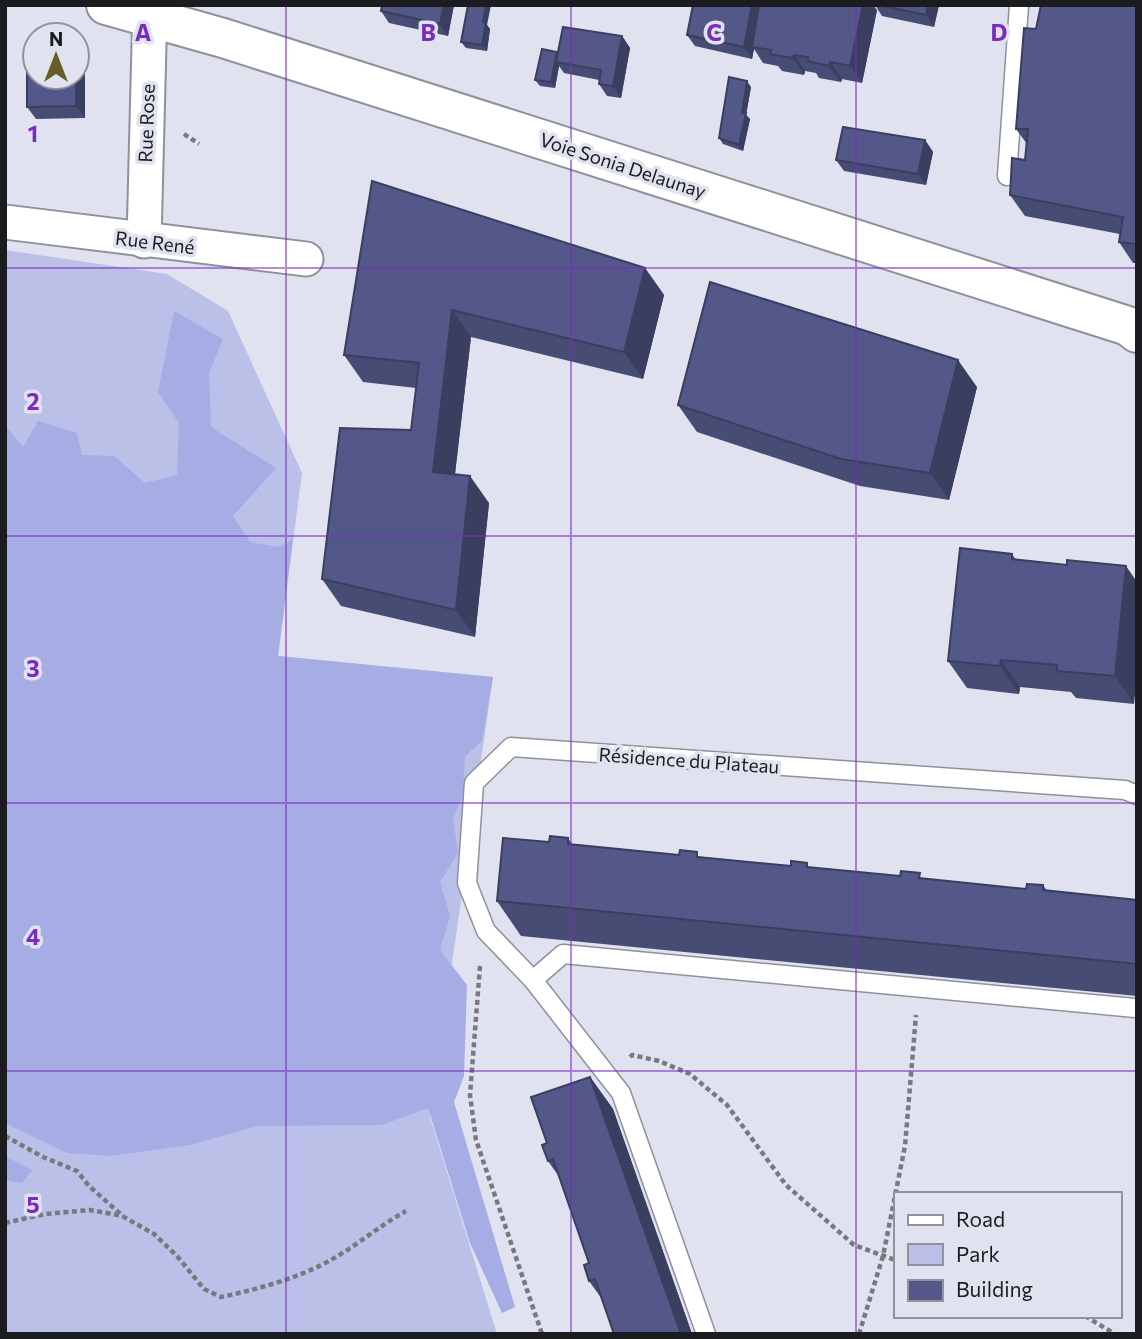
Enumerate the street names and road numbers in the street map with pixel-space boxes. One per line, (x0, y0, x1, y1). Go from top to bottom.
street label: Rue Rose (133, 83, 159, 163)
street label: Voie Sonia Delaunay (537, 127, 709, 203)
street label: Rue René (114, 226, 196, 258)
street label: Résidence du Plateau (598, 742, 780, 778)

